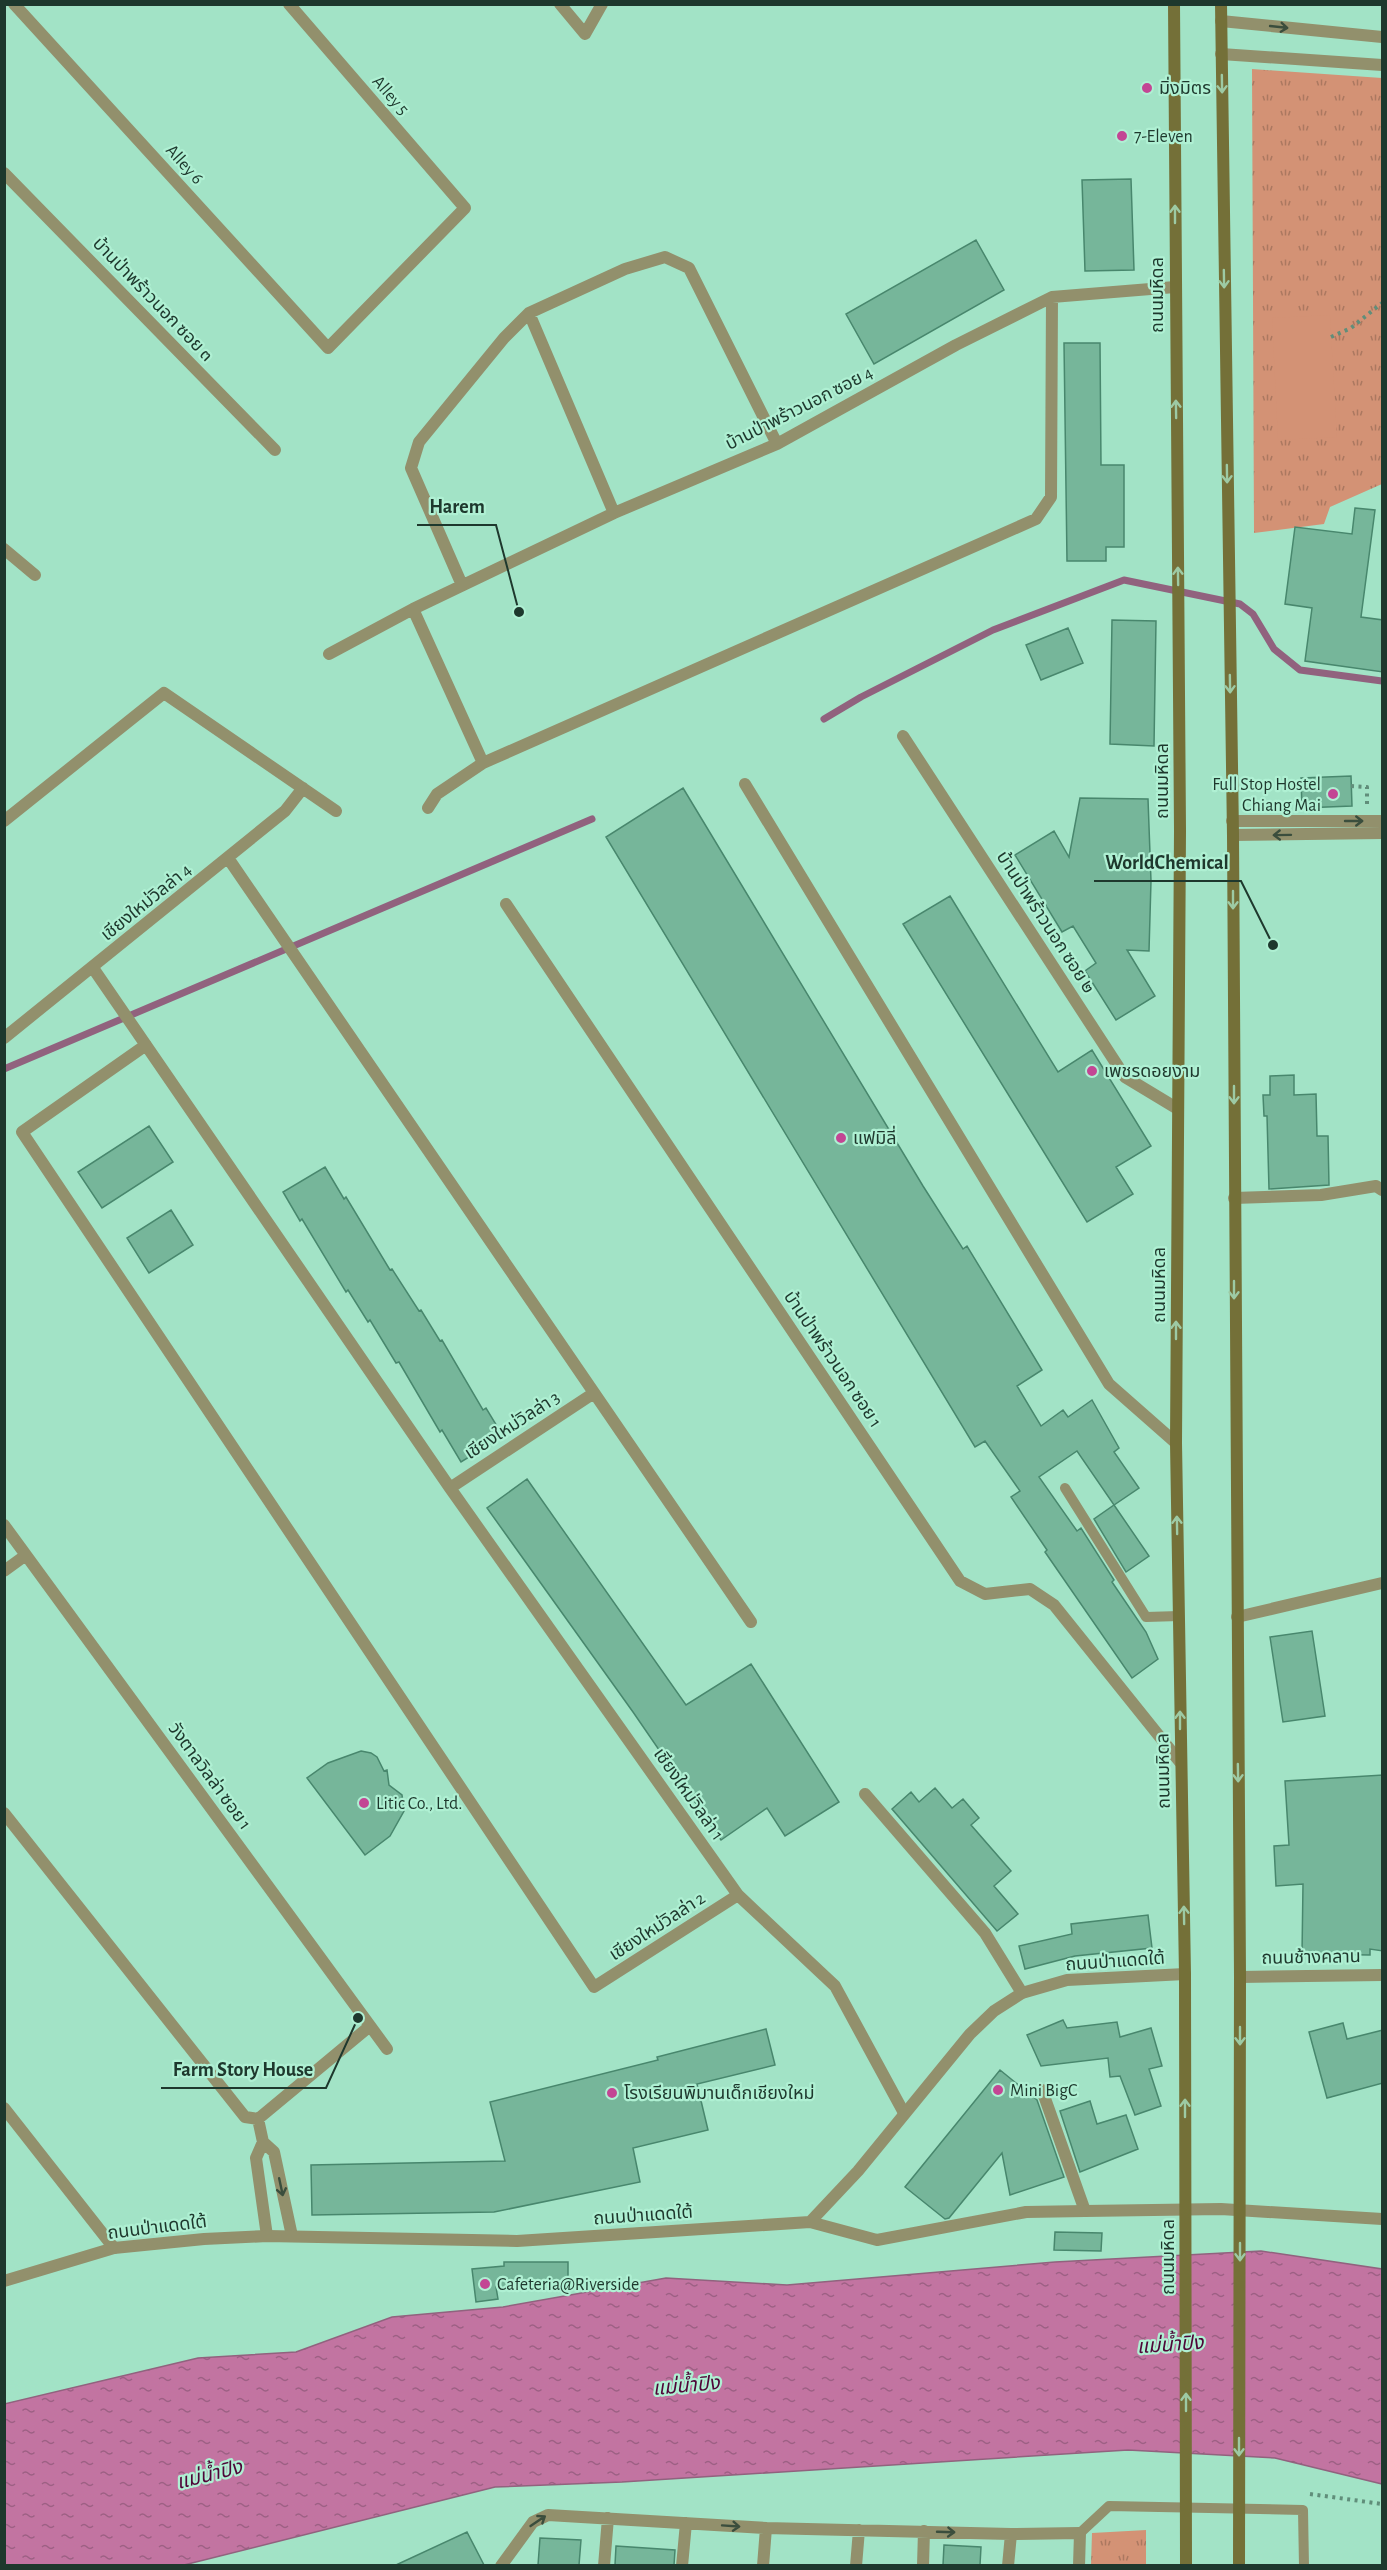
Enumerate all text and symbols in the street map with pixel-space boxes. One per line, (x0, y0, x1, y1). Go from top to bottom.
one-way arrow (1269, 22, 1289, 33)
street label: Alley 5 (368, 72, 412, 119)
one-way arrow (1216, 73, 1228, 93)
place label: มิ่งมิตร (1159, 76, 1211, 98)
marker: มิ่งมิตร (1140, 81, 1154, 95)
place label: 7-Eleven (1134, 128, 1193, 146)
marker: 7-Eleven (1115, 129, 1129, 143)
street label: Alley 6 (162, 141, 207, 188)
one-way arrow (1169, 205, 1181, 225)
street label: บ้านป่าพร้าวนอก ซอย ๓ (89, 233, 217, 365)
street label: ถนนมหิดล (1149, 257, 1167, 333)
one-way arrow (1218, 268, 1230, 288)
street label: บ้านป่าพร้าวนอก ซอย 4 (722, 362, 876, 454)
one-way arrow (1170, 400, 1182, 420)
one-way arrow (1221, 463, 1233, 483)
callout: Harem (417, 487, 496, 525)
text: Harem (429, 497, 485, 517)
one-way arrow (1172, 566, 1184, 586)
one-way arrow (1224, 674, 1235, 694)
street label: ถนนมหิดล (1154, 743, 1172, 819)
place label: Full Stop Hostel Chiang Mai (1212, 776, 1321, 815)
marker: Full Stop Hostel Chiang Mai (1326, 787, 1340, 801)
one-way arrow (1343, 815, 1363, 827)
one-way arrow (1273, 829, 1293, 841)
callout: WorldChemical (1094, 843, 1241, 881)
street label: บ้านป่าพร้าวนอก ซอย ๒ (993, 847, 1099, 997)
text: WorldChemical (1105, 853, 1229, 873)
street label: เชียงใหม่วิลล่า 4 (97, 860, 195, 945)
one-way arrow (1227, 890, 1239, 910)
place label: เพชรดอยงาม (1104, 1063, 1200, 1081)
marker: เพชรดอยงาม (1085, 1064, 1099, 1078)
one-way arrow (1228, 1085, 1240, 1105)
place label: แฟมิลี่ (853, 1125, 897, 1148)
marker: แฟมิลี่ (834, 1131, 848, 1145)
street label: ถนนมหิดล (1151, 1247, 1169, 1323)
one-way arrow (1229, 1280, 1240, 1300)
street label: บ้านป่าพร้าวนอก ซอย 1 (780, 1287, 886, 1431)
one-way arrow (1170, 1321, 1182, 1341)
street label: เชียงใหม่วิลล่า 3 (461, 1388, 563, 1463)
one-way arrow (1172, 1516, 1183, 1536)
one-way arrow (1174, 1711, 1186, 1731)
street label: วังตาลวิลล่า ซอย 1 (164, 1719, 255, 1833)
street label: ถนนมหิดล (1154, 1733, 1174, 1809)
street label: เชียงใหม่วิลล่า 1 (650, 1745, 727, 1844)
one-way arrow (1232, 1762, 1244, 1782)
place label: Litic Co., Ltd. (376, 1795, 462, 1813)
marker: Litic Co., Ltd. (357, 1796, 371, 1810)
street label: เชียงใหม่วิลล่า 2 (606, 1888, 709, 1964)
one-way arrow (1178, 1906, 1189, 1926)
street label: ถนนช้างคลาน (1261, 1946, 1361, 1968)
street label: ถนนป่าแดดใต้ (1065, 1948, 1165, 1974)
one-way arrow (1234, 2025, 1246, 2045)
callout: Farm Story House (161, 2050, 326, 2088)
text: Farm Story House (173, 2060, 313, 2080)
place label: Mini BigC (1010, 2082, 1077, 2100)
marker: Mini BigC (991, 2083, 1005, 2097)
place label: โรงเรียนพิมานเด็กเชียงใหม่ (624, 2084, 815, 2103)
marker: โรงเรียนพิมานเด็กเชียงใหม่ (605, 2086, 619, 2100)
one-way arrow (1179, 2098, 1191, 2118)
one-way arrow (276, 2177, 287, 2196)
street label: ถนนป่าแดดใต้ (593, 2202, 693, 2228)
street label: ถนนป่าแดดใต้ (106, 2211, 208, 2243)
street label: ถนนมหิดล (1160, 2219, 1178, 2295)
one-way arrow (1234, 2241, 1246, 2261)
place label: Cafeteria@Riverside (497, 2276, 639, 2294)
marker: Cafeteria@Riverside (478, 2277, 492, 2291)
water label: แม่น้ำปิง (1136, 2328, 1205, 2357)
water label: แม่น้ำปิง (651, 2368, 722, 2399)
one-way arrow (1180, 2393, 1192, 2413)
one-way arrow (1233, 2436, 1245, 2456)
water label: แม่น้ำปิง (173, 2452, 245, 2493)
one-way arrow (530, 2515, 547, 2528)
one-way arrow (720, 2521, 740, 2532)
one-way arrow (936, 2526, 956, 2537)

